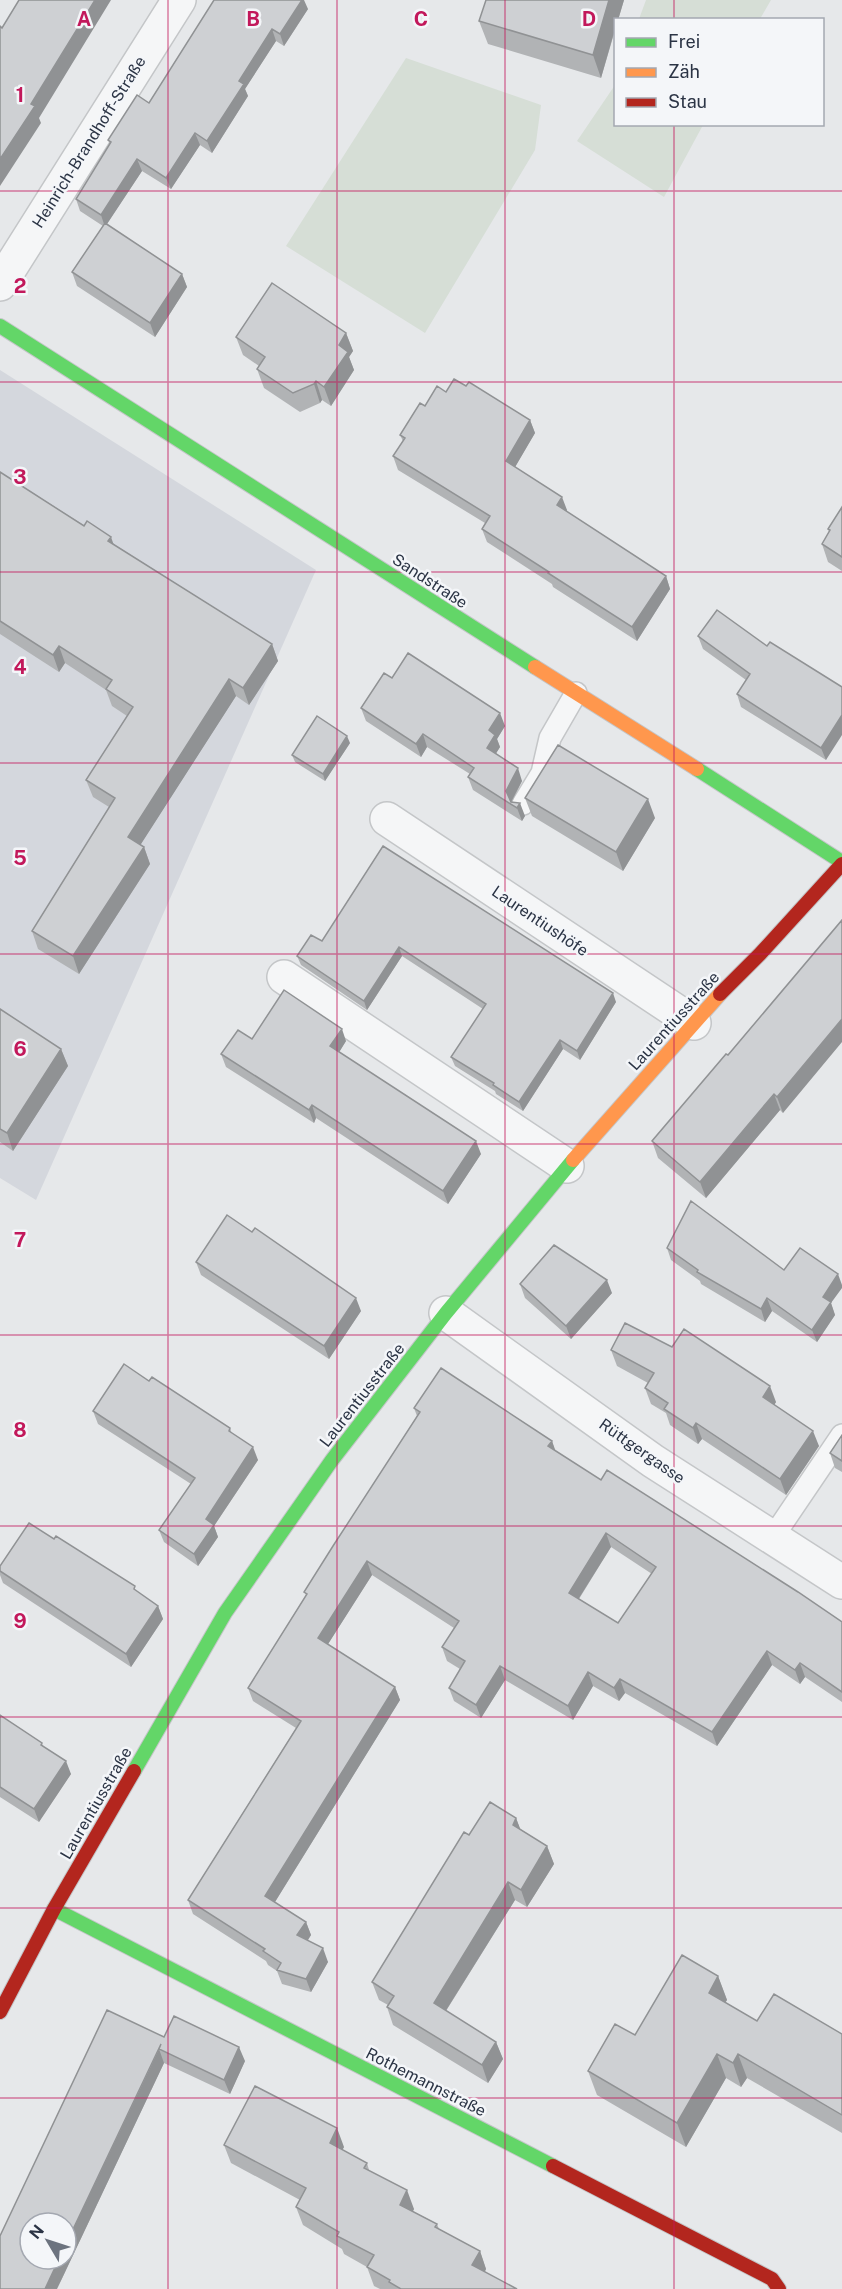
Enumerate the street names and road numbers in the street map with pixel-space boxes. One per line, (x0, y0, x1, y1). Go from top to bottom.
street label: Heinrich-Brandhoff-Straße (28, 53, 150, 231)
street label: Sandstraße (389, 550, 471, 612)
street label: Laurentiushöfe (488, 882, 592, 960)
street label: Laurentiusstraße (625, 968, 723, 1074)
street label: Laurentiusstraße (316, 1339, 408, 1451)
street label: Rüttgergasse (595, 1414, 689, 1488)
street label: Laurentiusstraße (56, 1744, 136, 1862)
street label: Rothemannstraße (363, 2044, 489, 2120)

